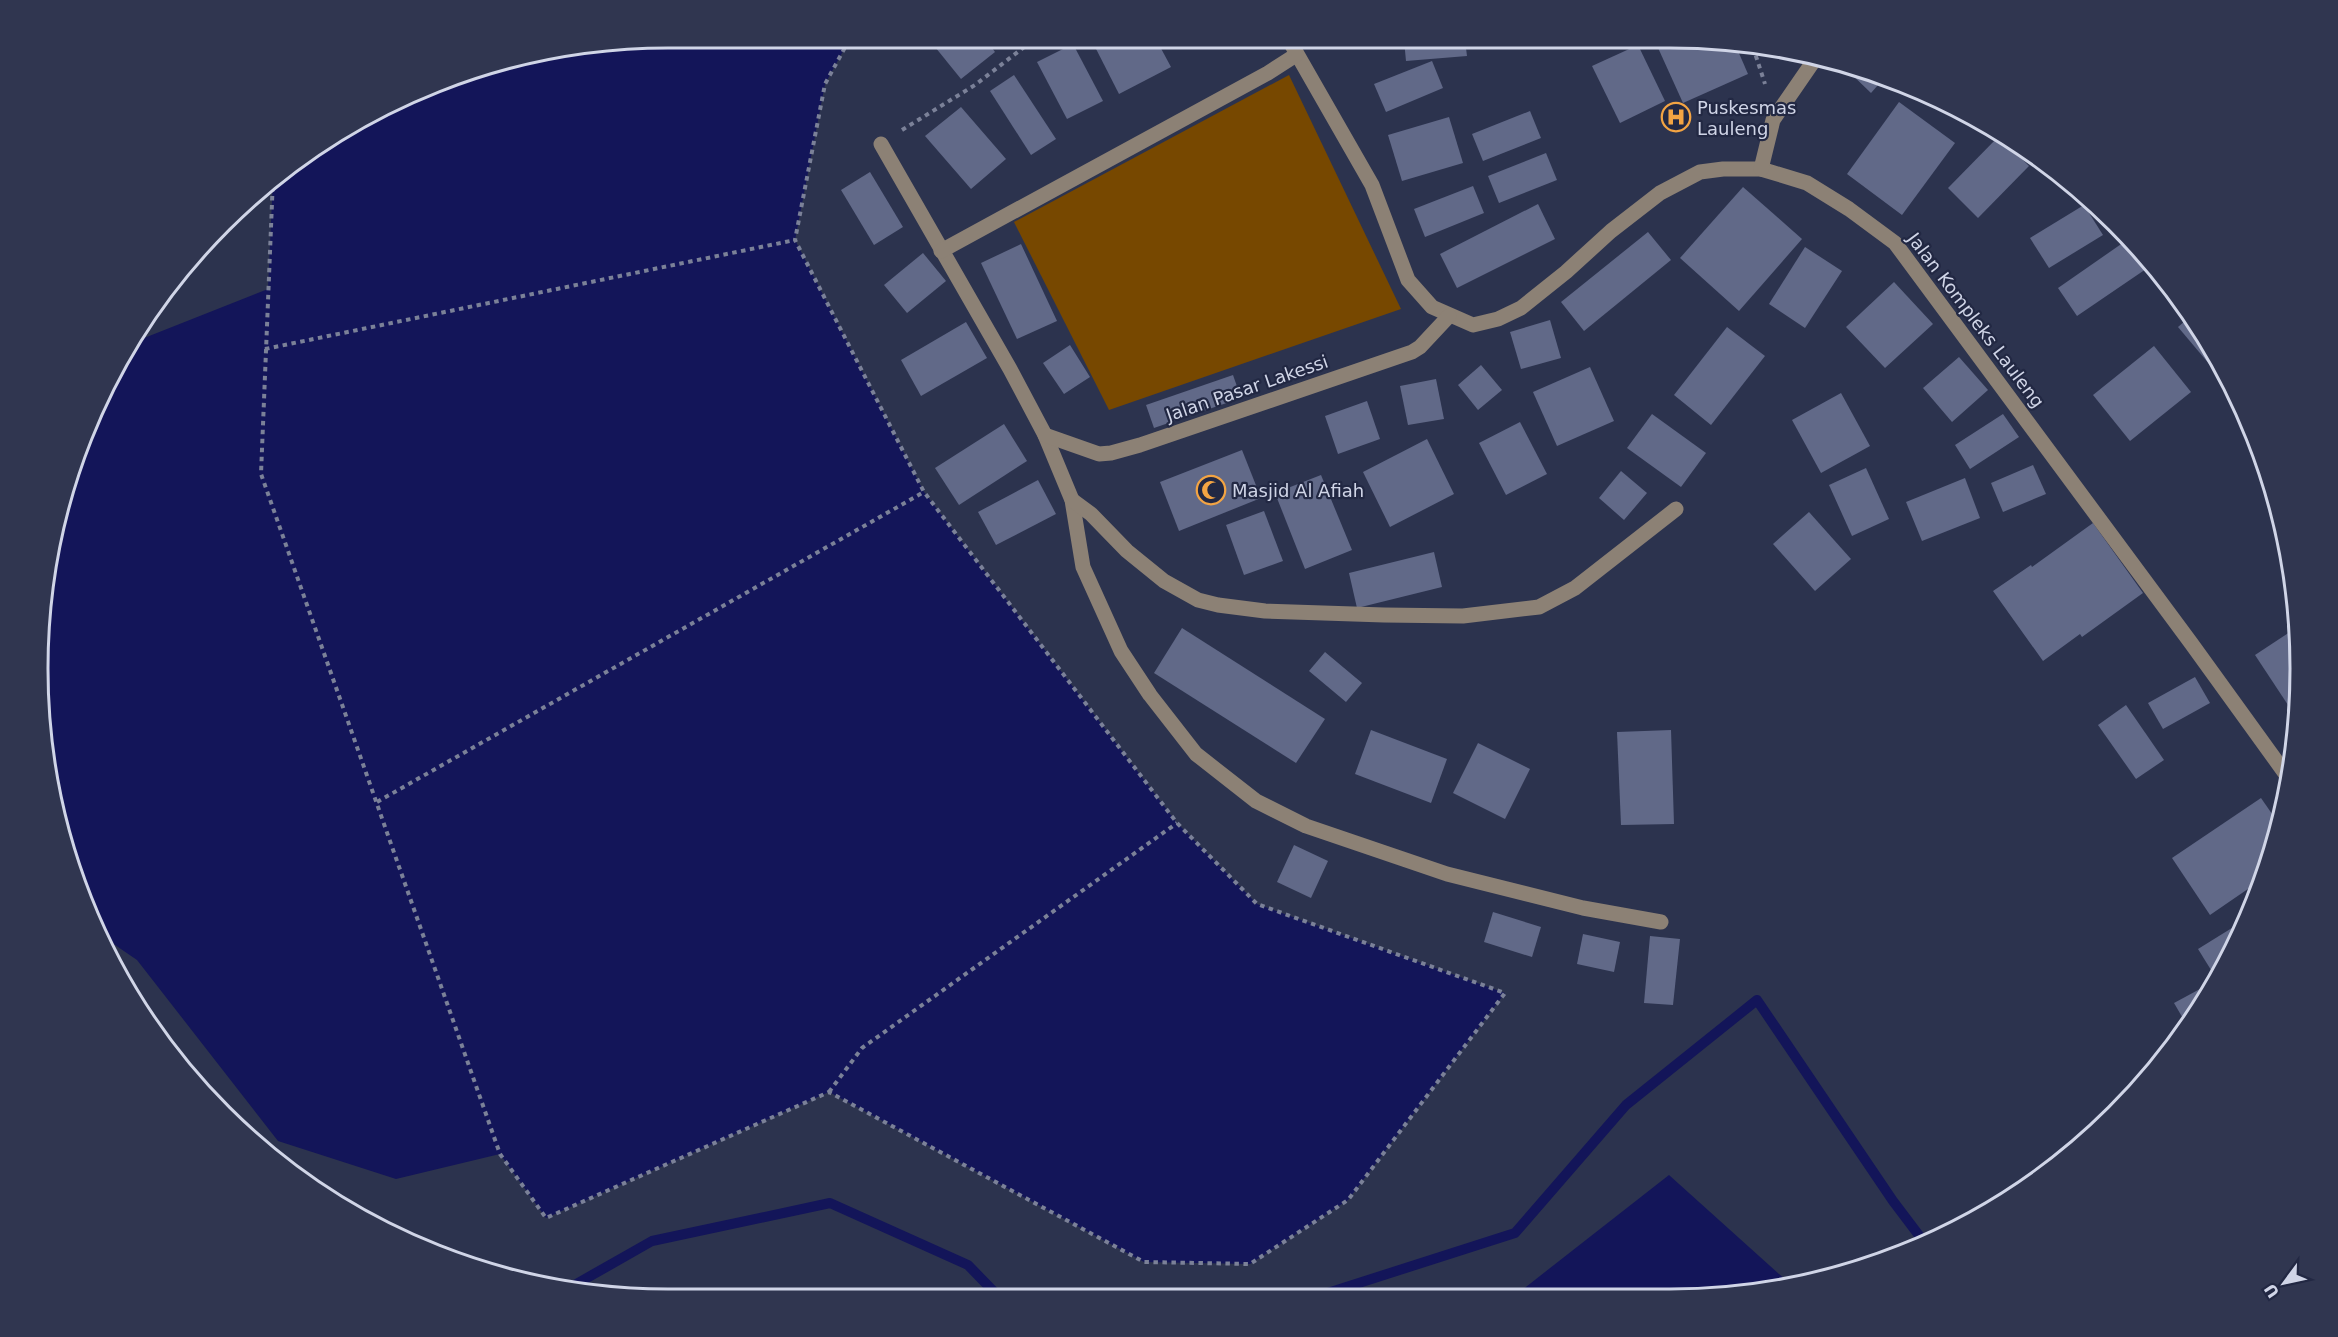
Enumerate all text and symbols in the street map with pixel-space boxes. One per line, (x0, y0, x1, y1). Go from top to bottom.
place label: Puskesmas Lauleng (1697, 97, 1797, 139)
hospital icon: Puskesmas Lauleng (1660, 101, 1692, 133)
street label: Jalan Kompleks Lauleng (1903, 228, 2049, 412)
street label: Jalan Pasar Lakessi (1162, 350, 1331, 426)
mosque icon: Masjid Al Afiah (1195, 474, 1227, 506)
place label: Masjid Al Afiah (1232, 480, 1364, 501)
north arrow (2254, 1253, 2314, 1313)
text: U (2260, 1280, 2283, 1302)

